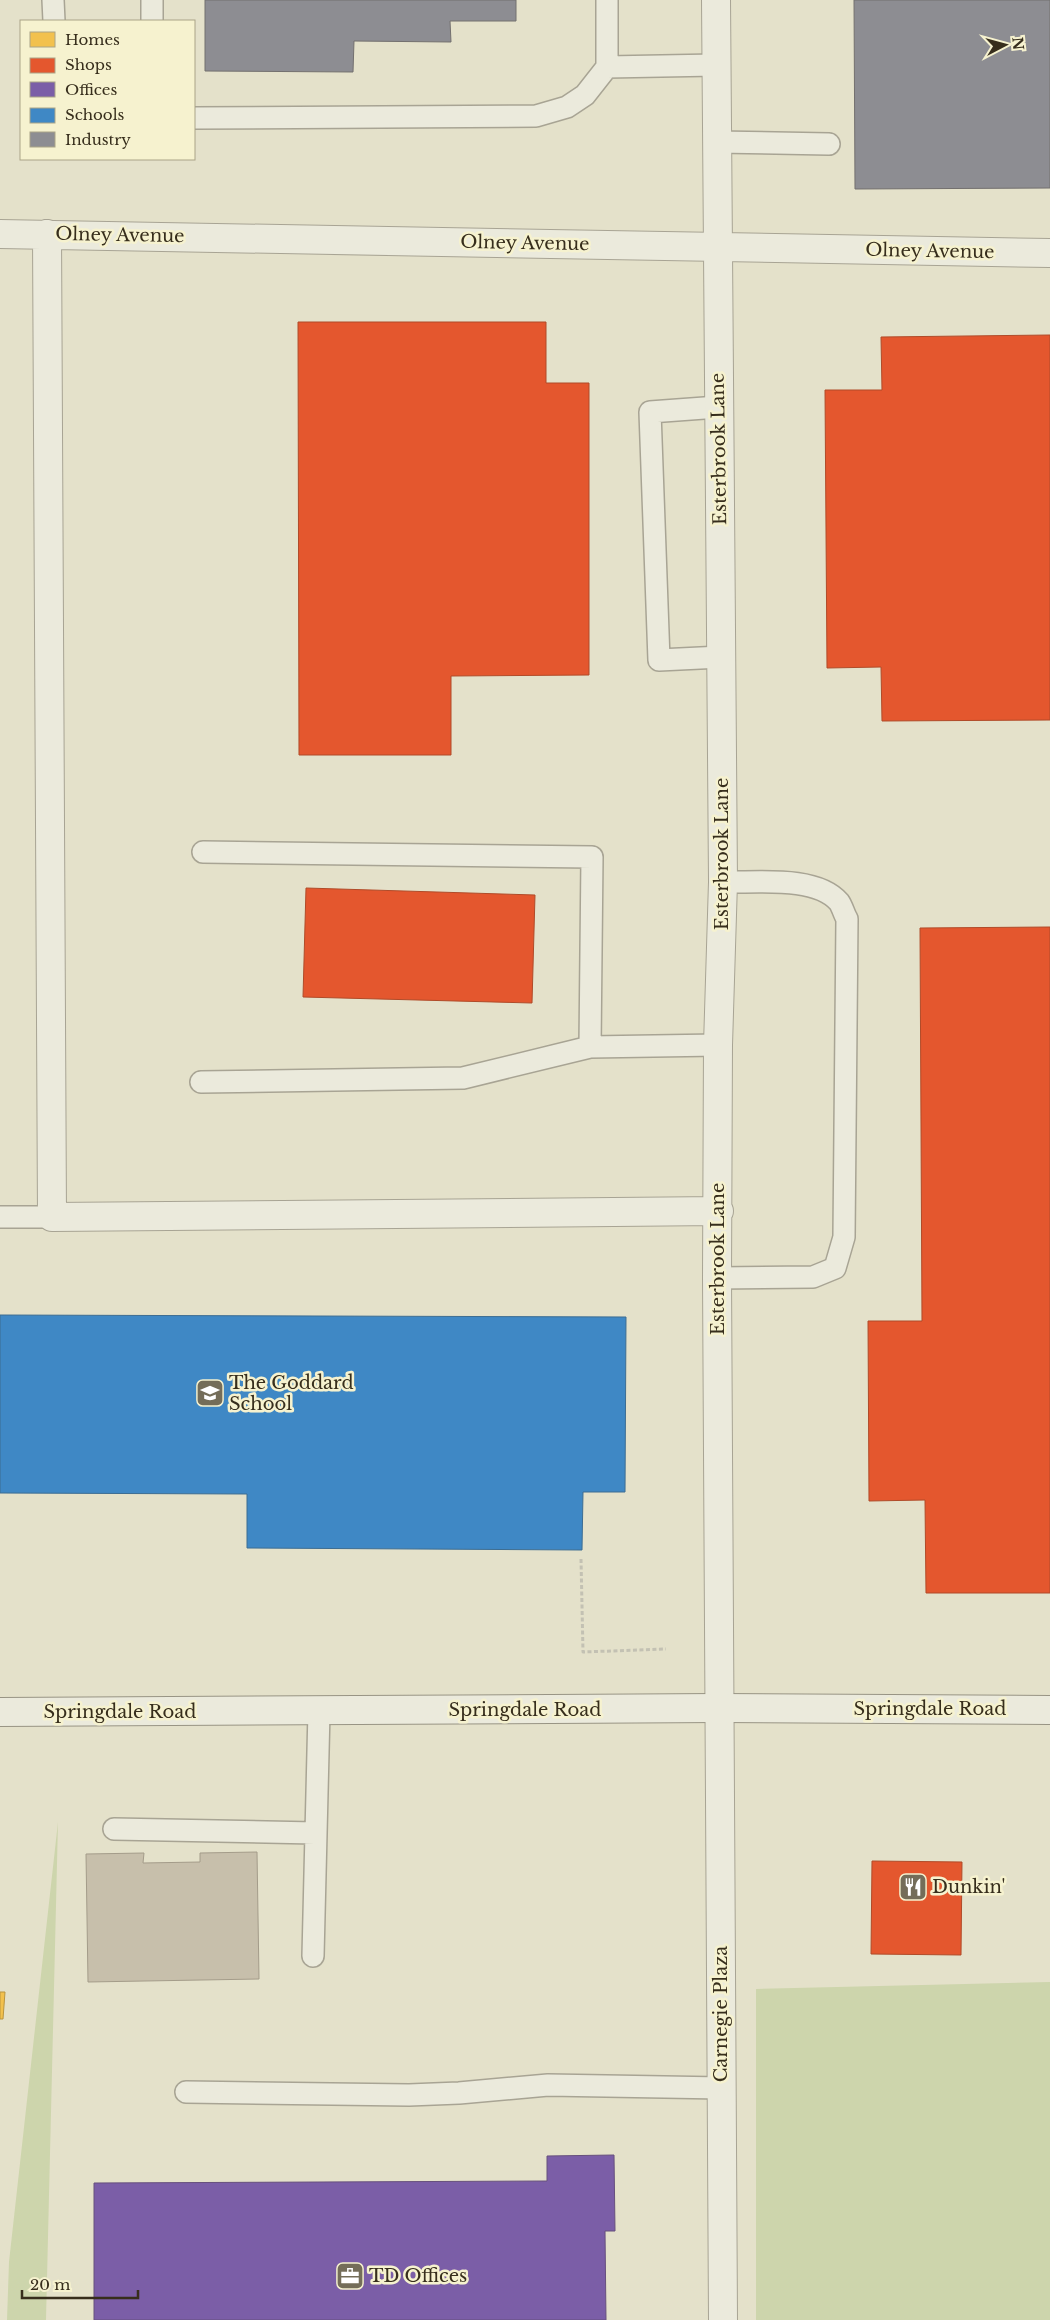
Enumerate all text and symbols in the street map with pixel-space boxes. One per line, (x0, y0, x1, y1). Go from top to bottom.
legend (20, 20, 195, 160)
north arrow (980, 20, 1030, 70)
text: Homes (65, 30, 120, 49)
text: N (1008, 36, 1028, 51)
text: Shops (65, 55, 112, 74)
text: Offices (65, 80, 117, 99)
text: Schools (65, 105, 125, 124)
text: Industry (65, 130, 131, 149)
street label: Olney Avenue (55, 223, 185, 247)
street label: Olney Avenue (460, 231, 590, 255)
street label: Olney Avenue (865, 239, 995, 263)
street label: Esterbrook Lane (707, 373, 731, 525)
street label: Esterbrook Lane (711, 778, 733, 930)
street label: Esterbrook Lane (707, 1183, 729, 1335)
place label: The Goddard School (229, 1372, 354, 1415)
school or university icon: The Goddard School (195, 1378, 225, 1408)
street label: Springdale Road (854, 1698, 1006, 1720)
street label: Springdale Road (449, 1699, 601, 1721)
street label: Springdale Road (44, 1701, 196, 1723)
restaurant icon: Dunkin' (898, 1872, 928, 1902)
place label: Dunkin' (932, 1876, 1006, 1898)
street label: Carnegie Plaza (710, 1946, 732, 2082)
office icon: TD Offices (335, 2261, 365, 2291)
place label: TD Offices (369, 2265, 467, 2287)
scale bar (22, 2268, 139, 2300)
text: 20 m (30, 2275, 70, 2294)

